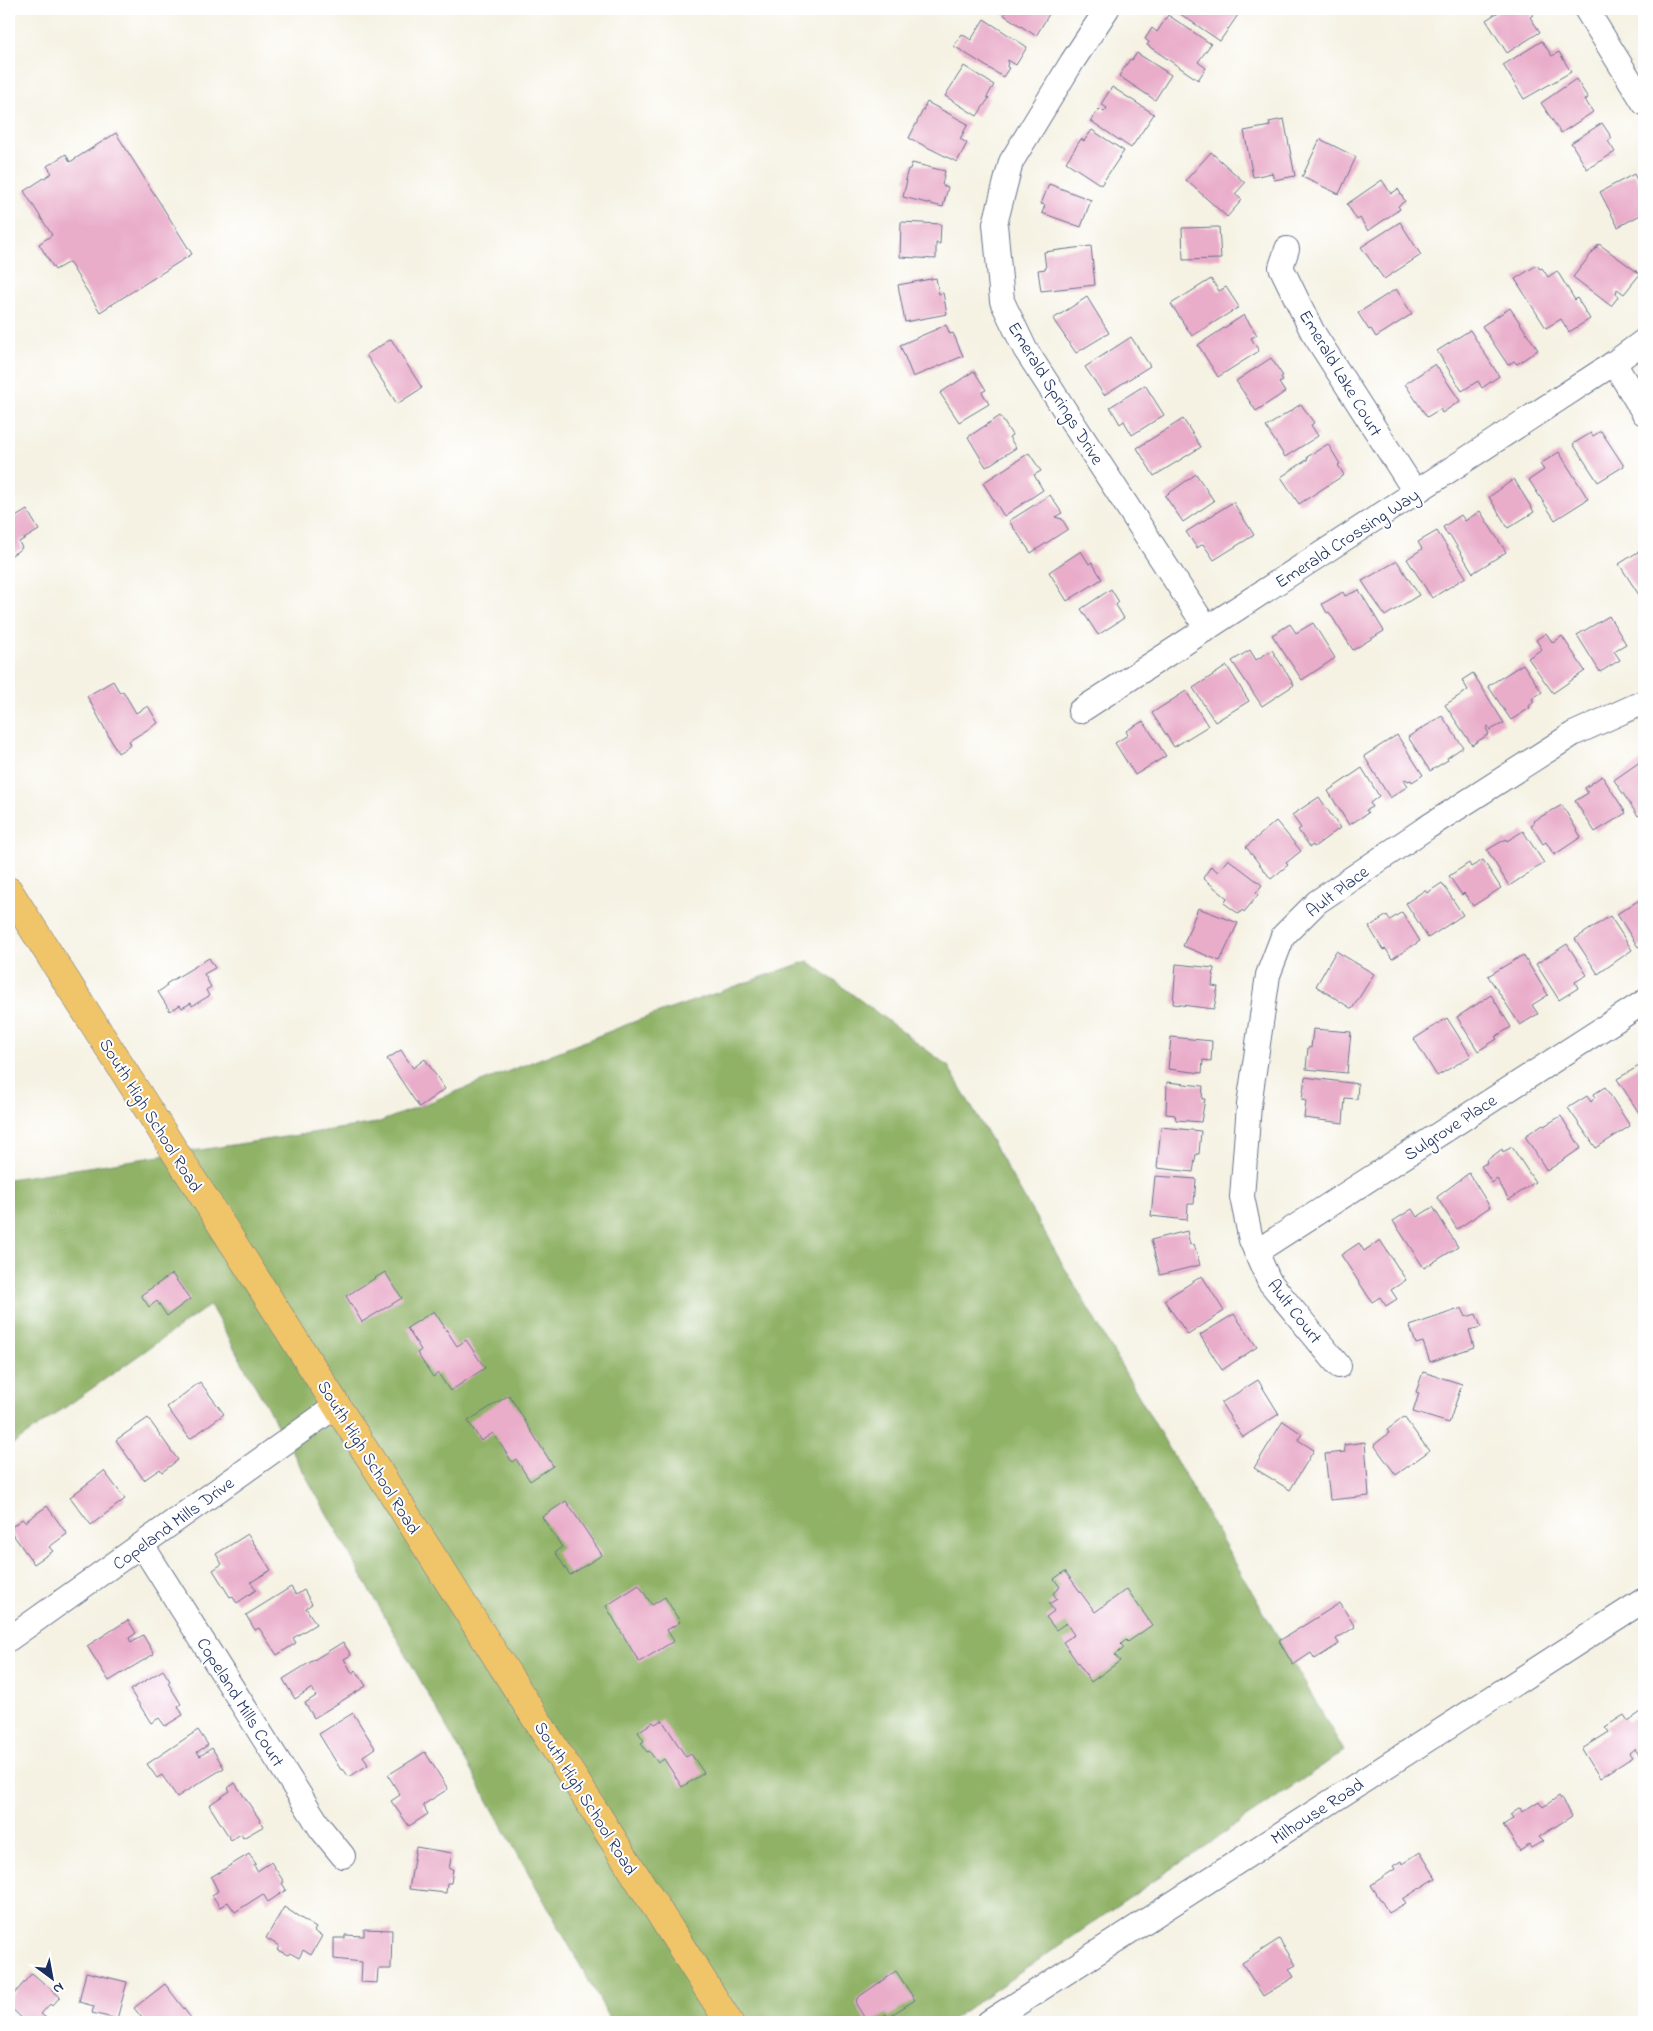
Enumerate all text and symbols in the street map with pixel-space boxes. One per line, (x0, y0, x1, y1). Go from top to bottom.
street label: Emerald Lake Court (1291, 306, 1387, 442)
street label: Emerald Springs Drive (999, 318, 1109, 472)
street label: Emerald Crossing Way (1271, 483, 1426, 597)
street label: Ault Place (1301, 860, 1376, 925)
street label: South High School Road (90, 1034, 207, 1199)
street label: Sulgrove Place (1400, 1088, 1504, 1169)
street label: Ault Court (1260, 1274, 1327, 1350)
street label: South High School Road (308, 1376, 425, 1541)
street label: Copeland Mills Drive (108, 1471, 241, 1578)
street label: Copeland Mills Court (189, 1633, 290, 1773)
street label: South High School Road (525, 1717, 642, 1882)
street label: Milhouse Road (1266, 1773, 1370, 1853)
north arrow (28, 1954, 78, 2004)
text: N (49, 1976, 68, 1999)

